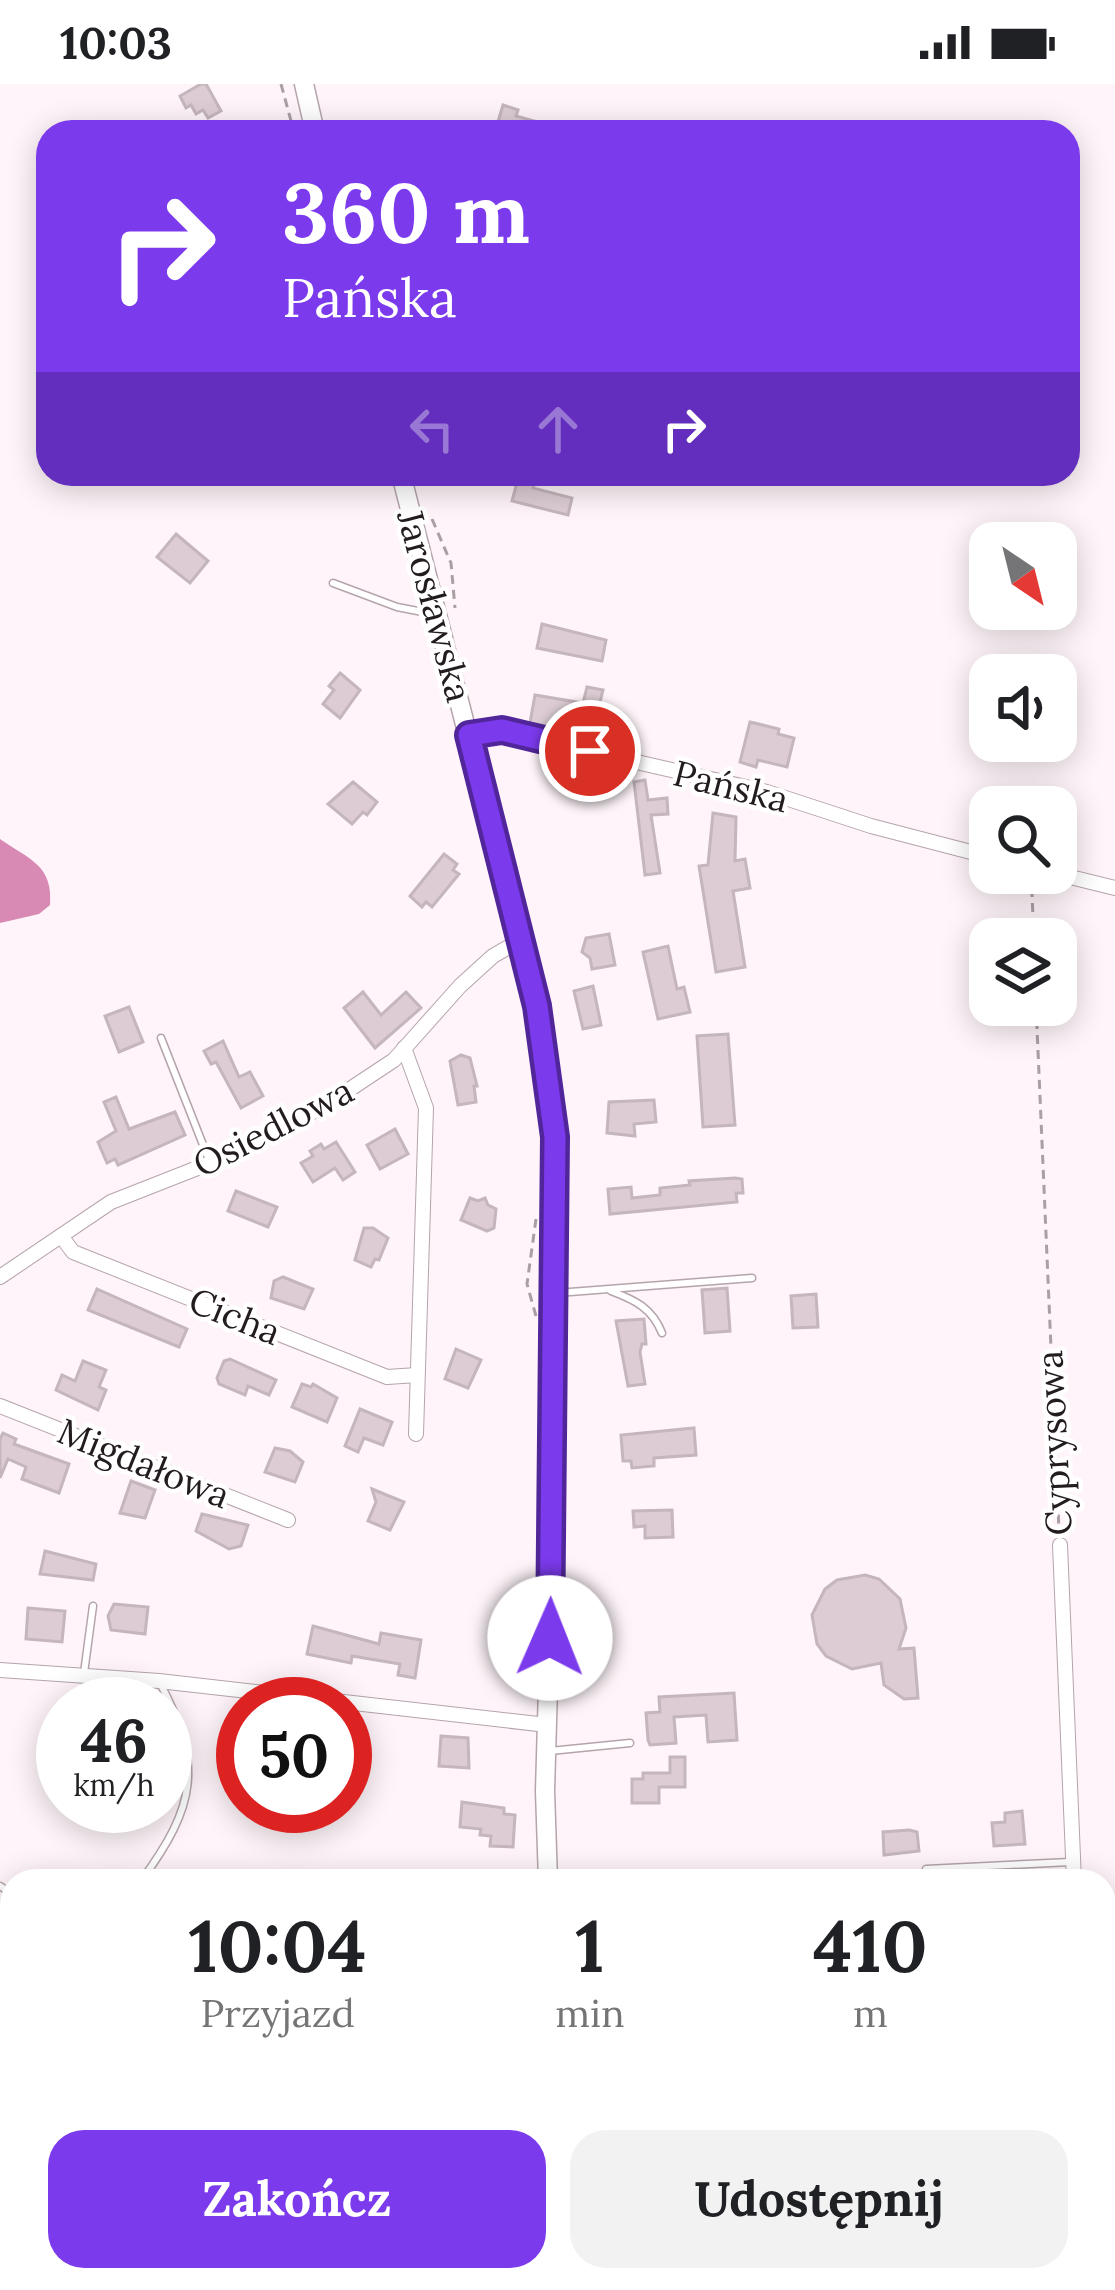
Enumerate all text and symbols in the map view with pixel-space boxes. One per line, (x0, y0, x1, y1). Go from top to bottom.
text: 10:03 (60, 14, 172, 71)
text: 360 m (282, 158, 530, 266)
icon: right (84, 168, 240, 324)
text: Pańska (282, 263, 457, 332)
icon: left (399, 396, 465, 462)
icon: ahead (525, 396, 591, 462)
icon: right (651, 396, 717, 462)
street label: Jarosławska (387, 504, 483, 707)
north arrow (969, 522, 1077, 630)
map controls (969, 522, 1077, 1026)
button: sound (969, 654, 1077, 762)
pin (539, 700, 641, 802)
icon: arrive (557, 718, 623, 784)
street label: Pańska (669, 750, 793, 822)
button: search (969, 786, 1077, 894)
button: layers (969, 918, 1077, 1026)
street label: Osiedlowa (185, 1067, 361, 1187)
street label: Cicha (183, 1277, 287, 1355)
street label: Cyprysowa (1026, 1349, 1082, 1537)
street label: Migdałowa (51, 1408, 237, 1518)
position arrow (487, 1575, 613, 1701)
speed limit sign: 50 (216, 1677, 372, 1833)
text: 46 (80, 1702, 148, 1778)
text: km/h (73, 1766, 155, 1804)
text: 10:04 (188, 1900, 367, 1992)
text: 1 (575, 1900, 605, 1992)
text: 410 (813, 1900, 928, 1992)
text: Przyjazd (200, 1988, 355, 2038)
text: min (555, 1988, 625, 2038)
text: m (853, 1988, 888, 2038)
button: Zakończ (48, 2130, 546, 2268)
button: Udostępnij (570, 2130, 1068, 2268)

